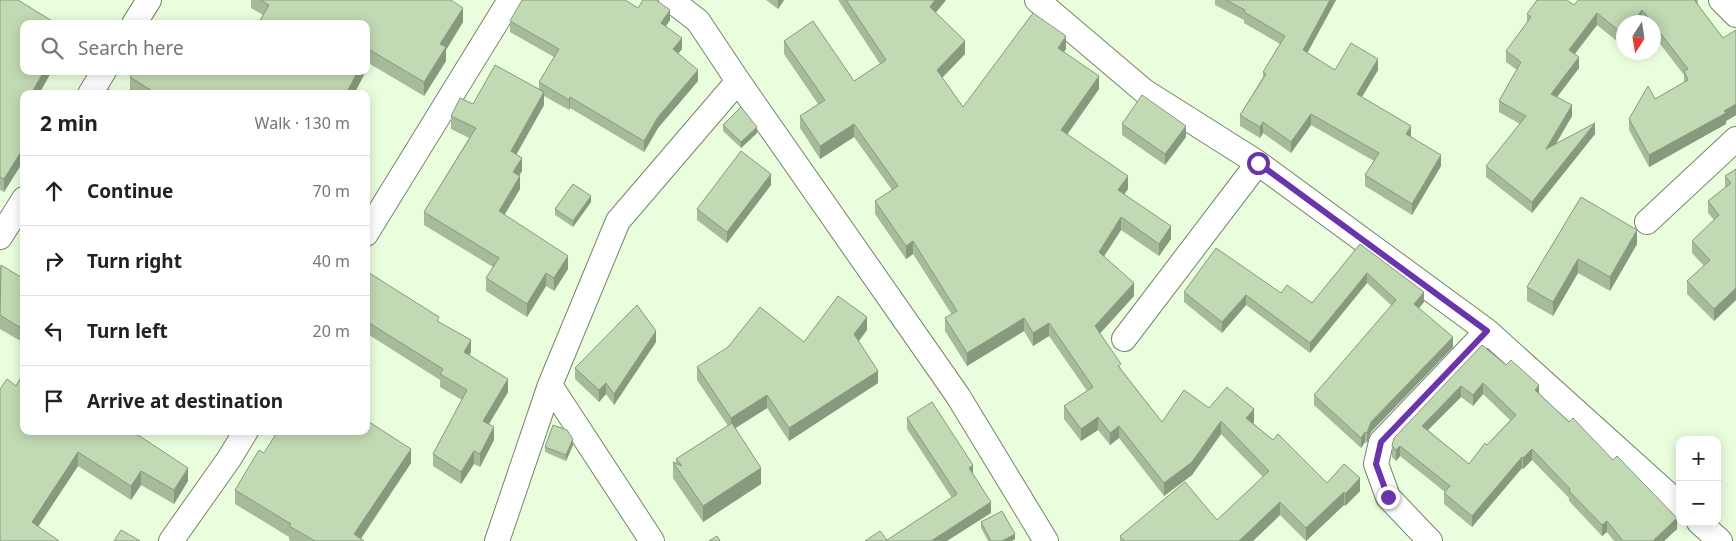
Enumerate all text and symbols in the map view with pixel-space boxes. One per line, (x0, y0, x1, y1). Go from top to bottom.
north arrow (1616, 15, 1661, 60)
search box (20, 20, 370, 75)
icon: search (38, 34, 66, 62)
text: Search here (78, 35, 184, 61)
text: 2 min (40, 109, 98, 137)
text: Walk · 130 m (255, 112, 350, 134)
route start (1247, 152, 1270, 175)
icon: ahead (40, 177, 68, 205)
text: Continue (87, 178, 173, 204)
text: 70 m (313, 180, 350, 202)
icon: right (40, 247, 68, 275)
text: Turn right (87, 248, 182, 274)
text: 40 m (313, 250, 350, 272)
icon: left (40, 317, 68, 345)
text: Turn left (87, 318, 168, 344)
text: 20 m (313, 320, 350, 342)
icon: arrive (40, 387, 68, 415)
text: Arrive at destination (87, 388, 283, 414)
map controls (1676, 436, 1721, 526)
button: + (1676, 436, 1721, 481)
button: − (1676, 481, 1721, 526)
route end (1377, 486, 1400, 509)

